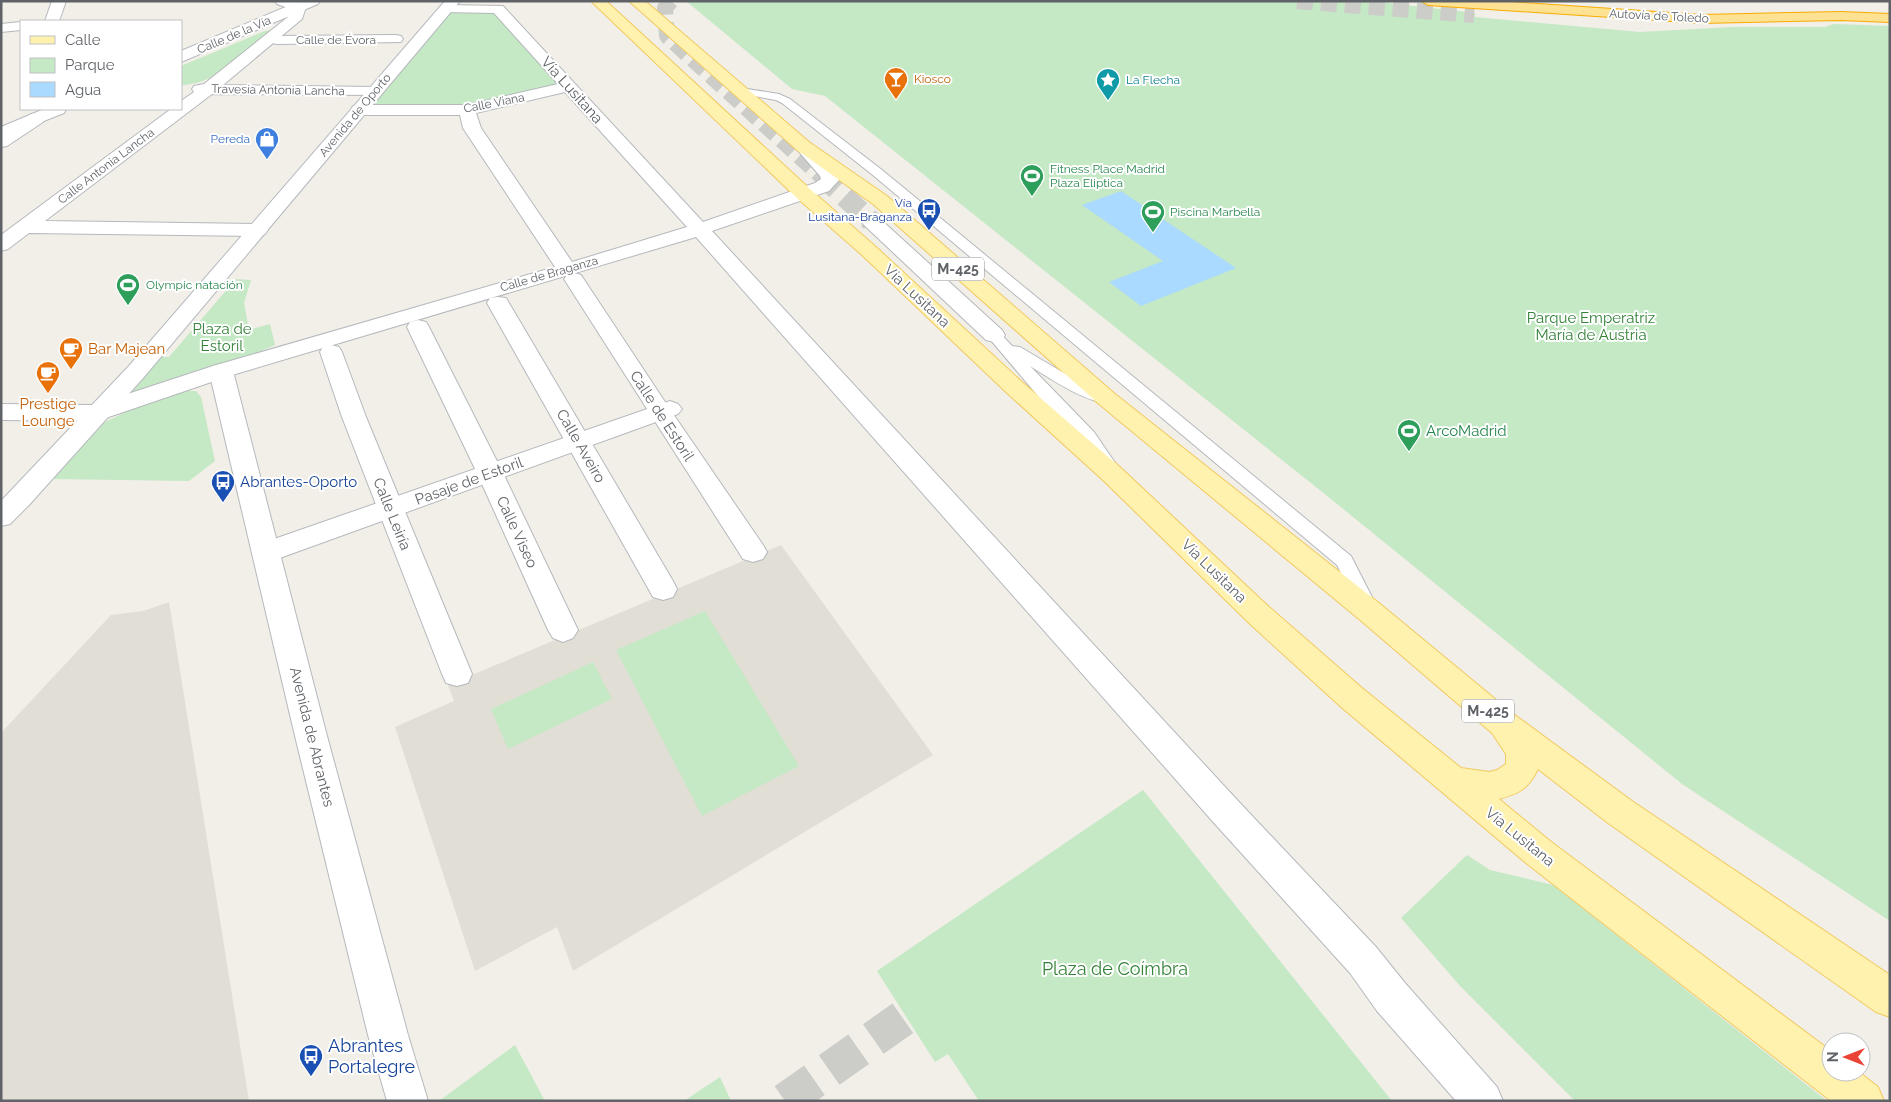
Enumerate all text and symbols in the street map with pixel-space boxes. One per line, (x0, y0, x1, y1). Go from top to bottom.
street label: Autovía de Toledo (1609, 6, 1709, 26)
street label: Calle de la Vía (195, 13, 273, 57)
legend (20, 20, 182, 110)
text: Calle (65, 31, 101, 49)
street label: Calle de Évora (296, 33, 376, 47)
street label: Vía Lusitana (537, 53, 607, 127)
text: Parque (65, 56, 115, 74)
bar icon: Kiosco (883, 66, 909, 100)
place icon: La Flecha (1095, 67, 1121, 101)
street label: Avenida de Oporto (316, 71, 394, 159)
place label: Kiosco (914, 72, 951, 86)
place label: La Flecha (1126, 73, 1180, 87)
text: Agua (65, 81, 101, 99)
street label: Travesía Antonia Lancha (211, 82, 345, 98)
street label: Calle Viana (462, 90, 526, 116)
street label: Calle Antonia Lancha (55, 125, 157, 207)
shop icon: Pereda (254, 126, 280, 160)
place label: Pereda (211, 132, 250, 146)
place label: Fitness Place Madrid Plaza Eliptica (1050, 162, 1165, 190)
sports icon: Fitness Place Madrid Plaza Eliptica (1019, 163, 1045, 197)
place label: Vía Lusitana-Braganza (808, 196, 912, 224)
bus stop icon: Vía Lusitana-Braganza (916, 197, 942, 231)
sports icon: Piscina Marbella (1140, 199, 1166, 233)
place label: Piscina Marbella (1170, 205, 1260, 219)
street label: Calle de Braganza (498, 253, 600, 295)
road number: M-425 (932, 258, 984, 280)
street label: Vía Lusitana (880, 261, 954, 331)
sports icon: Olympic natación (115, 272, 141, 306)
place label: Olympic natación (146, 278, 243, 292)
park label: Parque Emperatriz María de Austria (1527, 309, 1655, 344)
park label: Plaza de Estoril (192, 320, 252, 355)
cafe icon: Bar Majean (58, 336, 84, 370)
place label: Bar Majean (88, 340, 165, 358)
cafe icon: Prestige Lounge (35, 360, 61, 394)
street label: Calle de Estoril (626, 367, 698, 465)
place label: Prestige Lounge (20, 395, 77, 430)
street label: Calle Aveiro (553, 406, 609, 486)
sports icon: ArcoMadrid (1396, 418, 1422, 452)
place label: ArcoMadrid (1426, 422, 1507, 440)
street label: Pasaje de Estoril (413, 453, 526, 509)
bus stop icon: Abrantes-Oporto (210, 469, 236, 503)
place label: Abrantes-Oporto (240, 473, 357, 491)
street label: Calle Leiría (369, 475, 415, 553)
street label: Calle Viseo (493, 493, 541, 571)
street label: Vía Lusitana (1178, 535, 1250, 607)
street label: Avenida de Abrantes (286, 665, 338, 809)
road number: M-425 (1462, 699, 1514, 722)
street label: Vía Lusitana (1482, 804, 1558, 870)
park label: Plaza de Coímbra (1042, 958, 1188, 979)
north arrow (1821, 1032, 1871, 1082)
place label: Abrantes Portalegre (328, 1035, 416, 1077)
bus stop icon: Abrantes Portalegre (298, 1043, 324, 1077)
text: N (1825, 1052, 1841, 1062)

